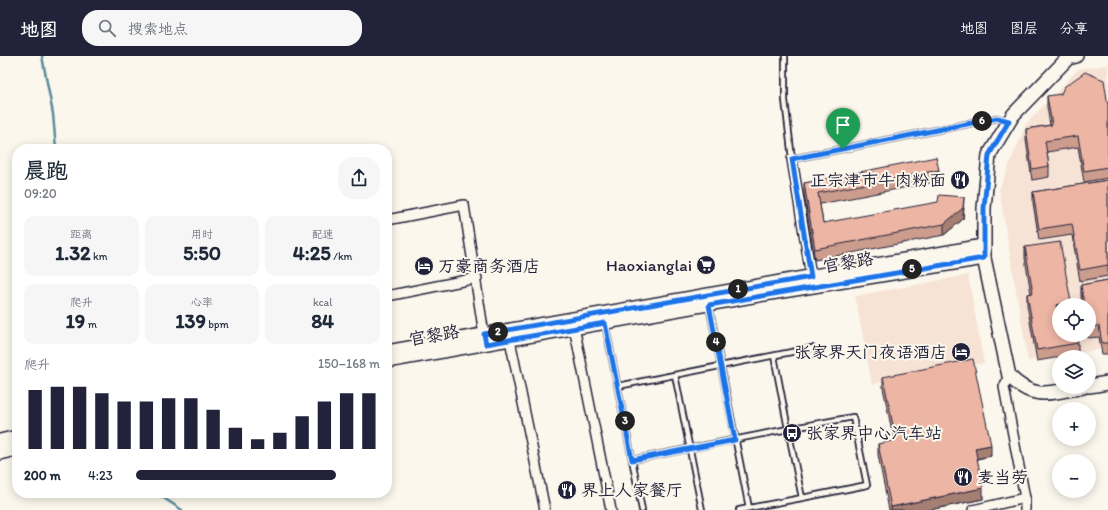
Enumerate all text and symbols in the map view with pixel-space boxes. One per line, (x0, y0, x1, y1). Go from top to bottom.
search box (82, 10, 362, 46)
icon: search (96, 17, 118, 39)
text: 地图 (20, 18, 58, 41)
text: 搜索地点 (128, 20, 188, 38)
text: 地图 (960, 20, 988, 37)
text: 图层 (1010, 20, 1038, 37)
text: 分享 (1060, 20, 1088, 37)
pin (826, 108, 860, 149)
pin: 6 (972, 111, 992, 131)
icon: arrive (832, 114, 854, 136)
text: 6 (979, 114, 985, 127)
text: 晨跑 (24, 157, 68, 184)
button: share (338, 157, 380, 199)
restaurant icon: 正宗津市牛肉粉面 (949, 169, 971, 191)
place label: 正宗津市牛肉粉面 (810, 170, 946, 190)
text: 09:20 (24, 186, 57, 201)
text: 距离 (70, 228, 92, 241)
text: 用时 (191, 228, 213, 241)
text: 配速 (312, 228, 334, 241)
text: 1.32 (55, 241, 91, 265)
text: 5:50 (183, 241, 221, 265)
text: 4:25 (293, 241, 331, 265)
street label: 官黎路 (821, 248, 875, 276)
text: km (91, 250, 108, 263)
text: /km (331, 250, 352, 263)
supermarket icon: Haoxianglai (695, 254, 717, 276)
hotel icon: 万豪商务酒店 (413, 255, 435, 277)
place label: Haoxianglai (606, 255, 692, 275)
place label: 万豪商务酒店 (438, 256, 540, 276)
pin: 5 (902, 259, 922, 279)
text: 5 (909, 262, 915, 275)
pin: 1 (728, 279, 748, 299)
text: 1 (735, 282, 741, 295)
text: 爬升 (70, 296, 92, 309)
text: 心率 (191, 296, 213, 309)
text: kcal (313, 296, 332, 309)
map controls (1052, 298, 1096, 498)
button: locate (1052, 298, 1096, 342)
text: 19 (66, 309, 85, 333)
text: 139 (175, 309, 206, 333)
text: 84 (311, 309, 334, 333)
text: m (85, 318, 97, 331)
text: bpm (206, 318, 229, 331)
street label: 官黎路 (407, 321, 461, 349)
pin: 2 (488, 322, 508, 342)
text: 2 (495, 325, 501, 338)
pin: 4 (706, 332, 726, 352)
text: 4 (713, 335, 719, 348)
hotel icon: 张家界天门夜语酒店 (950, 341, 972, 363)
place label: 张家界天门夜语酒店 (794, 342, 947, 362)
button: layers (1052, 350, 1096, 394)
text: 150–168 m (318, 356, 380, 371)
text: 爬升 (24, 357, 50, 372)
button: + (1052, 402, 1096, 446)
pin: 3 (615, 411, 635, 431)
text: 3 (622, 414, 628, 427)
bus stop icon: 张家界中心汽车站 (781, 422, 803, 444)
place label: 张家界中心汽车站 (806, 423, 942, 443)
button: − (1052, 454, 1096, 498)
restaurant icon: 麦当劳 (952, 466, 974, 488)
place label: 麦当劳 (977, 467, 1028, 487)
text: 200 m (24, 468, 61, 483)
text: 4:23 (88, 468, 113, 483)
restaurant icon: 界上人家餐厅 (556, 479, 578, 501)
place label: 界上人家餐厅 (581, 480, 683, 500)

